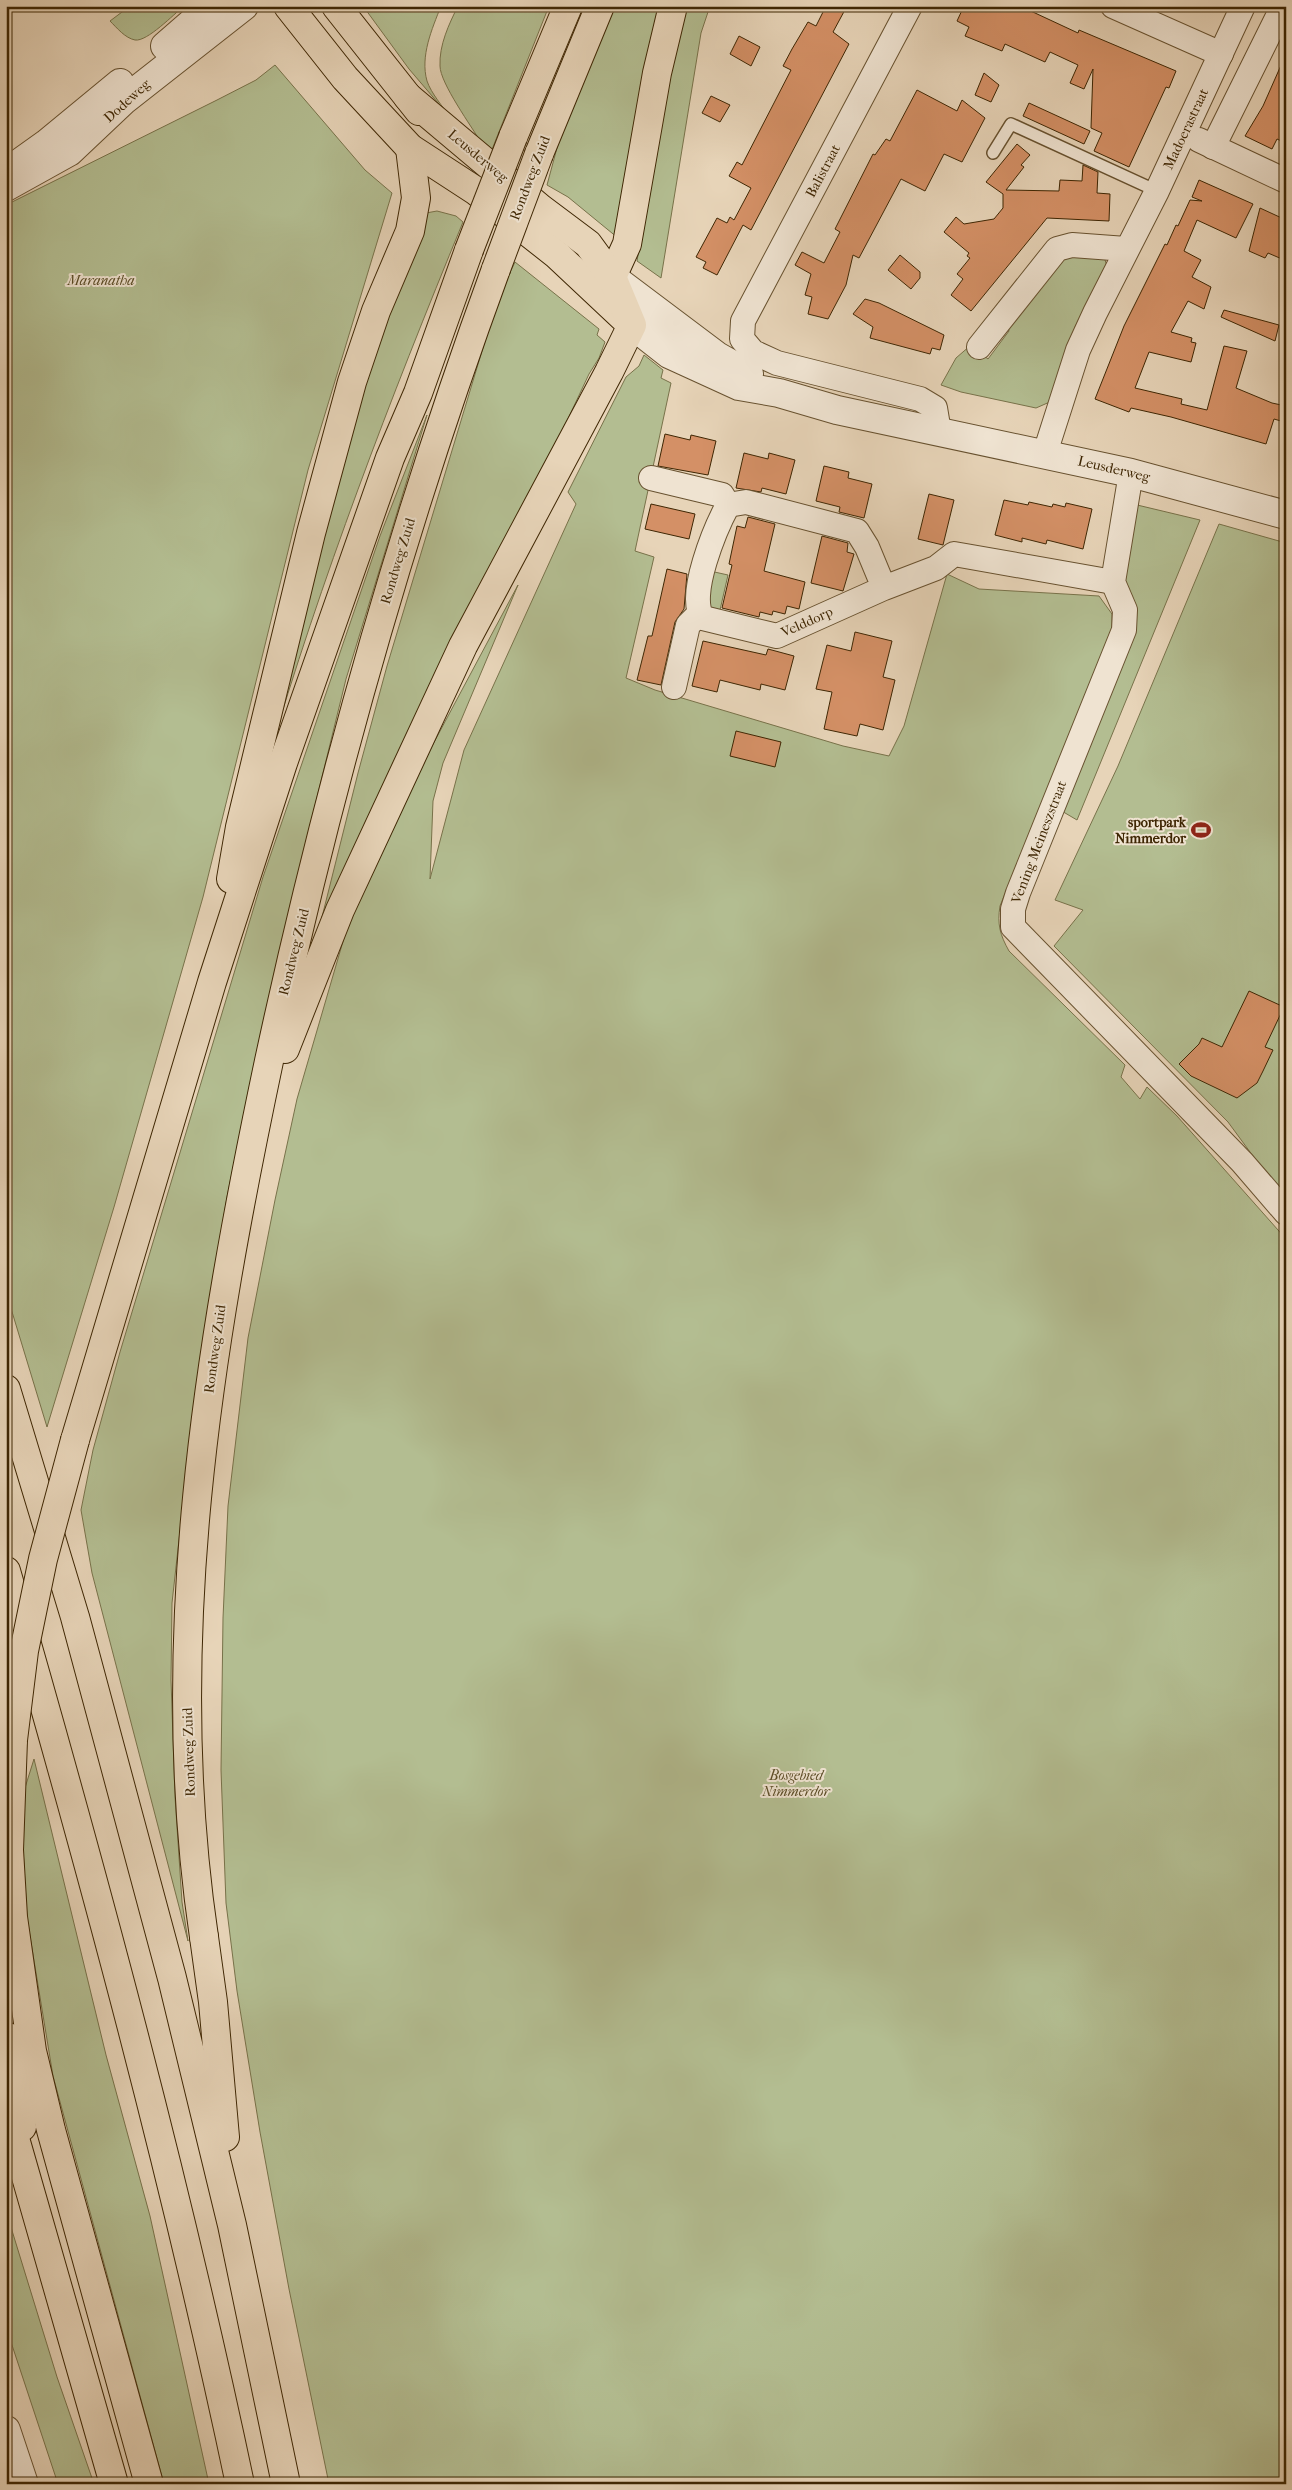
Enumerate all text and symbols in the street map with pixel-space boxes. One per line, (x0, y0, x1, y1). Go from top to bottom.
street label: Dodeweg (100, 75, 154, 126)
street label: Madoerastraat (1160, 86, 1212, 172)
street label: Leusderweg (444, 126, 512, 187)
street label: Rondweg Zuid (506, 133, 554, 223)
street label: Balistraat (802, 142, 844, 200)
park label: Maranatha (67, 272, 134, 289)
street label: Leusderweg (1076, 452, 1152, 486)
street label: Rondweg Zuid (377, 516, 419, 606)
street label: Velddorp (777, 603, 836, 641)
street label: Vening Meineszstraat (1007, 778, 1070, 907)
place label: sportpark Nimmerdor (1115, 814, 1187, 847)
sports icon: sportpark Nimmerdor (1190, 819, 1212, 841)
street label: Rondweg Zuid (275, 906, 313, 997)
street label: Rondweg Zuid (200, 1303, 230, 1394)
street label: Rondweg Zuid (179, 1707, 199, 1797)
park label: Bosgebied Nimmerdor (761, 1767, 831, 1800)

